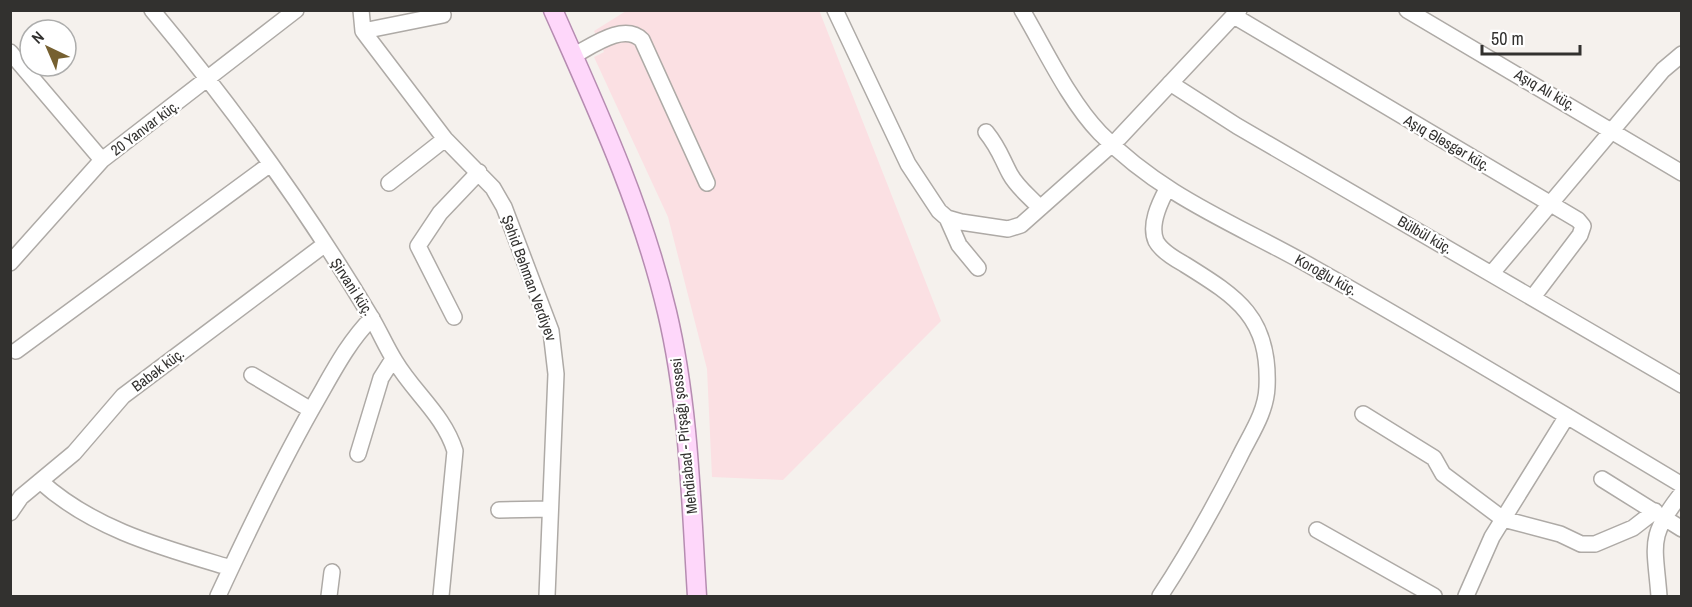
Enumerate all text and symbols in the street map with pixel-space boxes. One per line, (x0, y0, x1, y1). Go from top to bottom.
north arrow (18, 18, 78, 78)
scale bar (1482, 18, 1580, 56)
text: N (27, 26, 49, 48)
text: 50 m (1491, 26, 1524, 51)
street label: Aşıq Alı küç. (1510, 63, 1580, 116)
street label: 20 Yanvar küç. (106, 95, 183, 160)
street label: Aşıq Ələsgər küç. (1399, 109, 1494, 176)
street label: Bülbül küç. (1394, 210, 1457, 259)
street label: Şəhid Bəhman Verdiyev (497, 212, 562, 345)
street label: Koroğlu küç. (1291, 249, 1361, 300)
street label: Şirvani küç. (326, 254, 379, 320)
street label: Babək küç. (127, 343, 188, 396)
street label: Mehdiabad - Pirşağı şossesi (665, 357, 702, 515)

